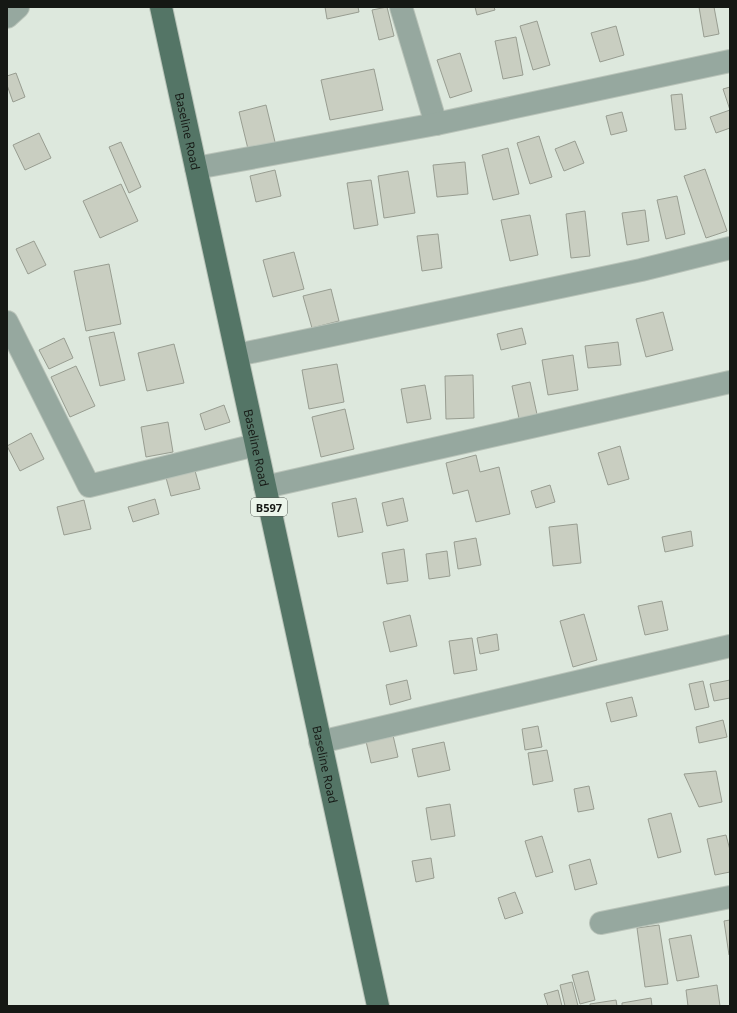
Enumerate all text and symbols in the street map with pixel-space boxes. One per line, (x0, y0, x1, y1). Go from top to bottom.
street label: Baseline Road (171, 91, 205, 171)
street label: Baseline Road (240, 407, 273, 488)
road number: B597 (251, 498, 287, 516)
street label: Baseline Road (309, 724, 342, 805)

